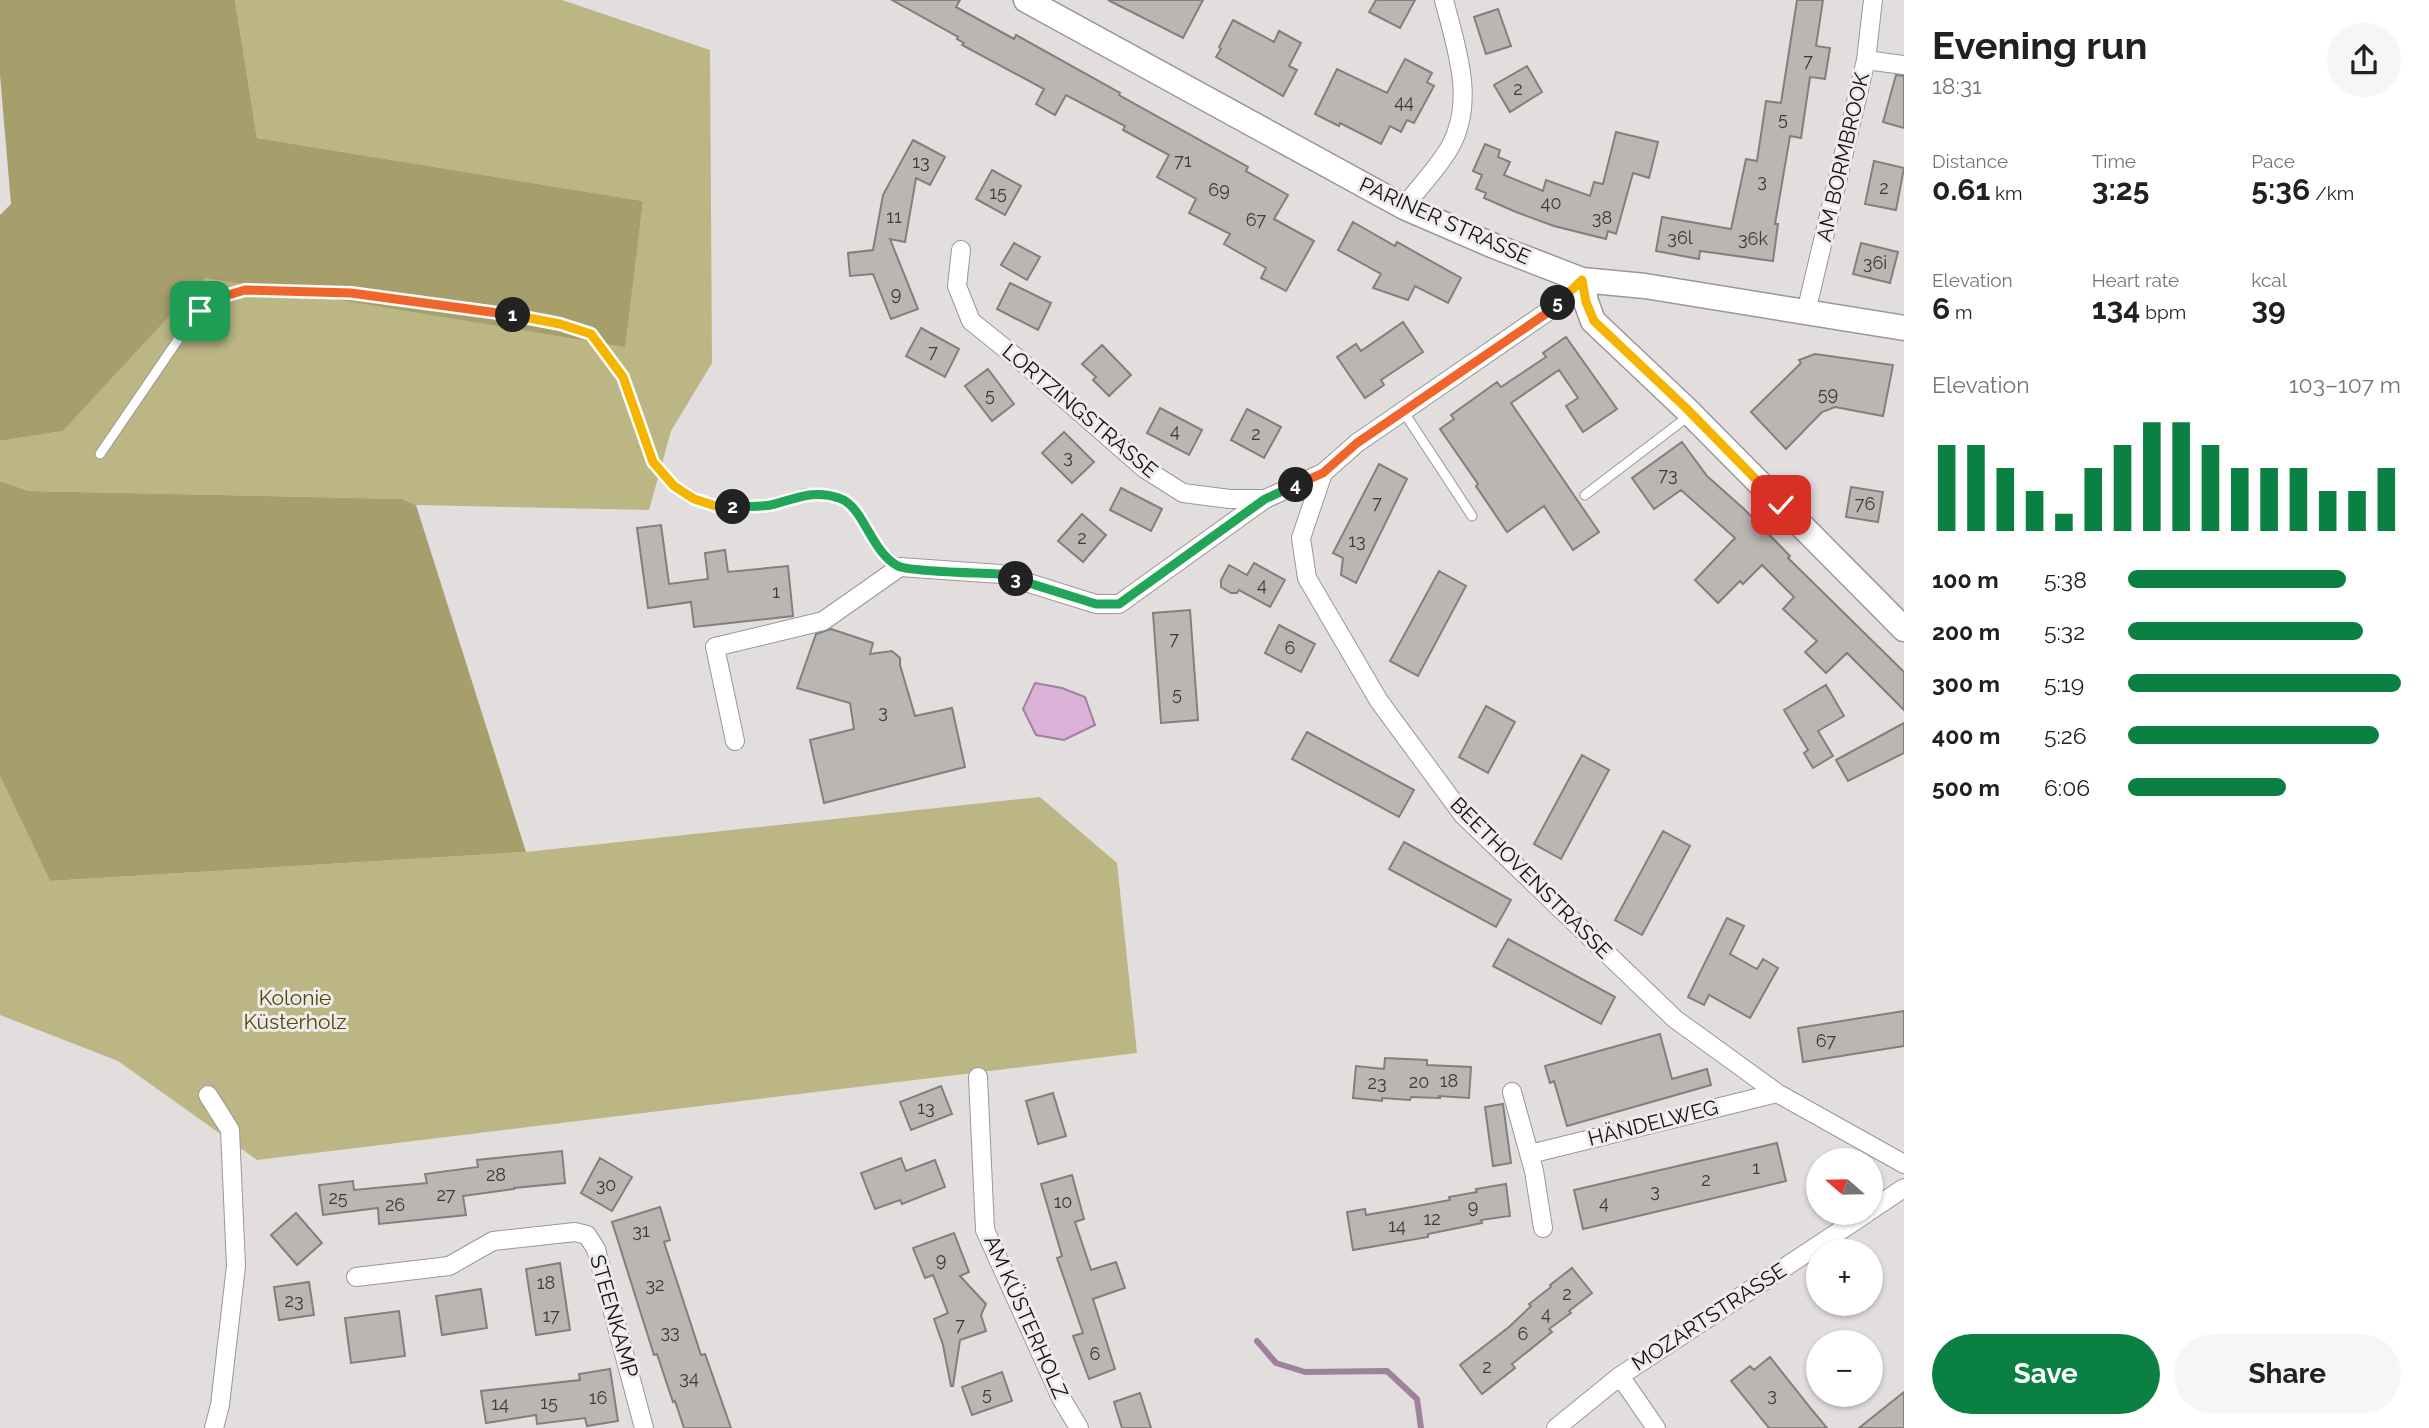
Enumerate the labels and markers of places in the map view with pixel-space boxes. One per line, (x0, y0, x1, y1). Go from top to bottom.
pin (170, 281, 230, 341)
pin: 5 (1540, 286, 1576, 320)
pin: 1 (496, 298, 530, 332)
pin: 4 (1278, 468, 1314, 503)
pin (1751, 475, 1811, 535)
pin: 2 (716, 490, 750, 524)
pin: 3 (998, 562, 1034, 596)

